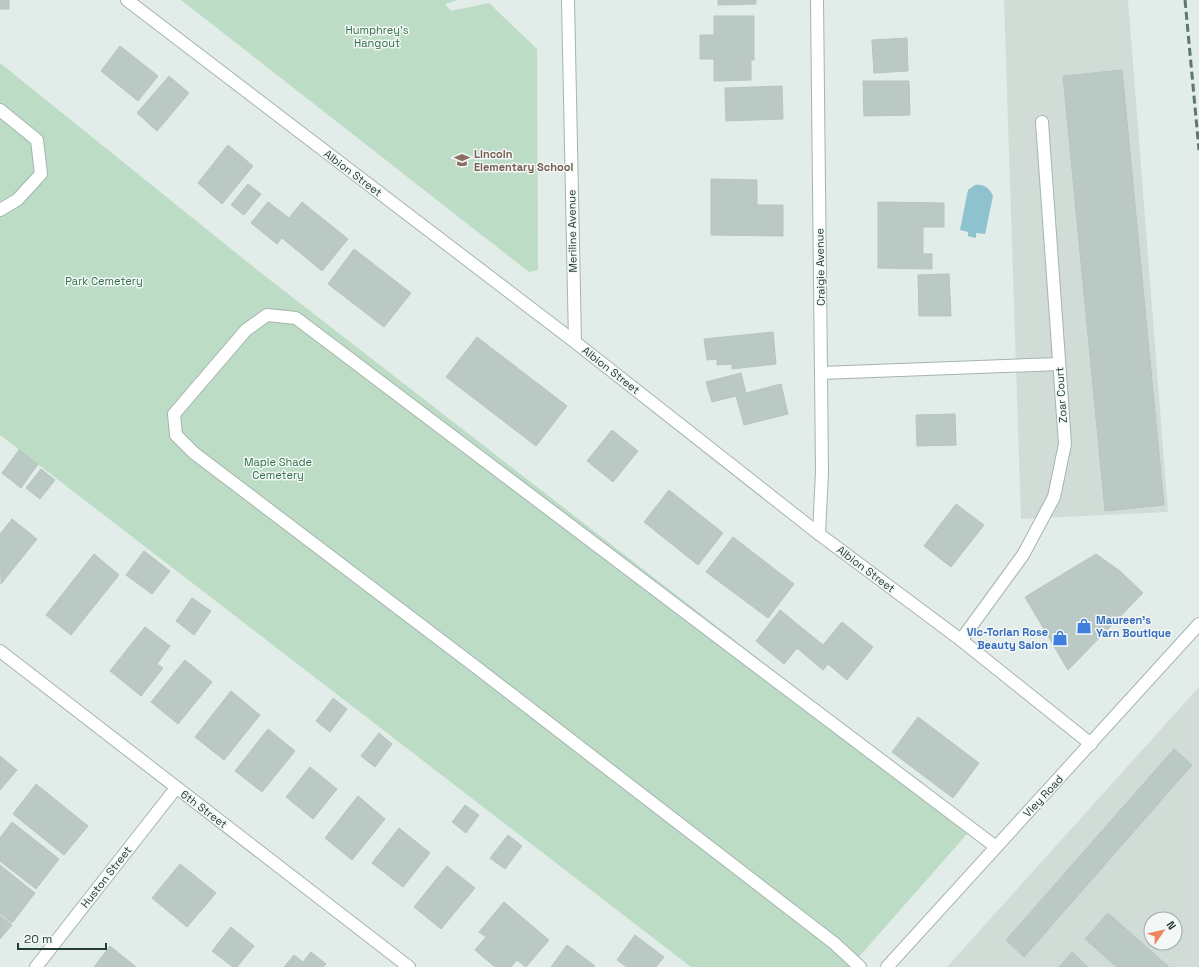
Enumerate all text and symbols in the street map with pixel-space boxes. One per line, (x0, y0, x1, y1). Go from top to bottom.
park label: Humphrey's Hangout (346, 23, 409, 50)
street label: Albion Street (321, 147, 385, 199)
place label: Lincoln Elementary School (474, 147, 573, 174)
school or university icon: Lincoln Elementary School (453, 151, 471, 169)
street label: Meriline Avenue (564, 189, 580, 273)
street label: Craigie Avenue (812, 228, 828, 306)
park label: Park Cemetery (65, 274, 143, 288)
street label: Albion Street (579, 343, 643, 397)
street label: Zoar Court (1052, 367, 1070, 423)
park label: Maple Shade Cemetery (244, 455, 312, 482)
street label: Albion Street (834, 543, 898, 595)
place label: Maureen’s Yarn Boutique (1096, 613, 1171, 640)
shop icon: Maureen’s Yarn Boutique (1075, 617, 1093, 635)
place label: Vic-Torian Rose Beauty Salon (967, 625, 1048, 652)
shop icon: Vic-Torian Rose Beauty Salon (1051, 629, 1069, 647)
street label: Vley Road (1020, 772, 1066, 820)
street label: 6th Street (178, 787, 230, 831)
street label: Huston Street (78, 843, 134, 911)
north arrow (1143, 911, 1183, 951)
text: N (1163, 918, 1179, 932)
scale bar (18, 925, 106, 951)
text: 20 m (24, 931, 52, 947)

